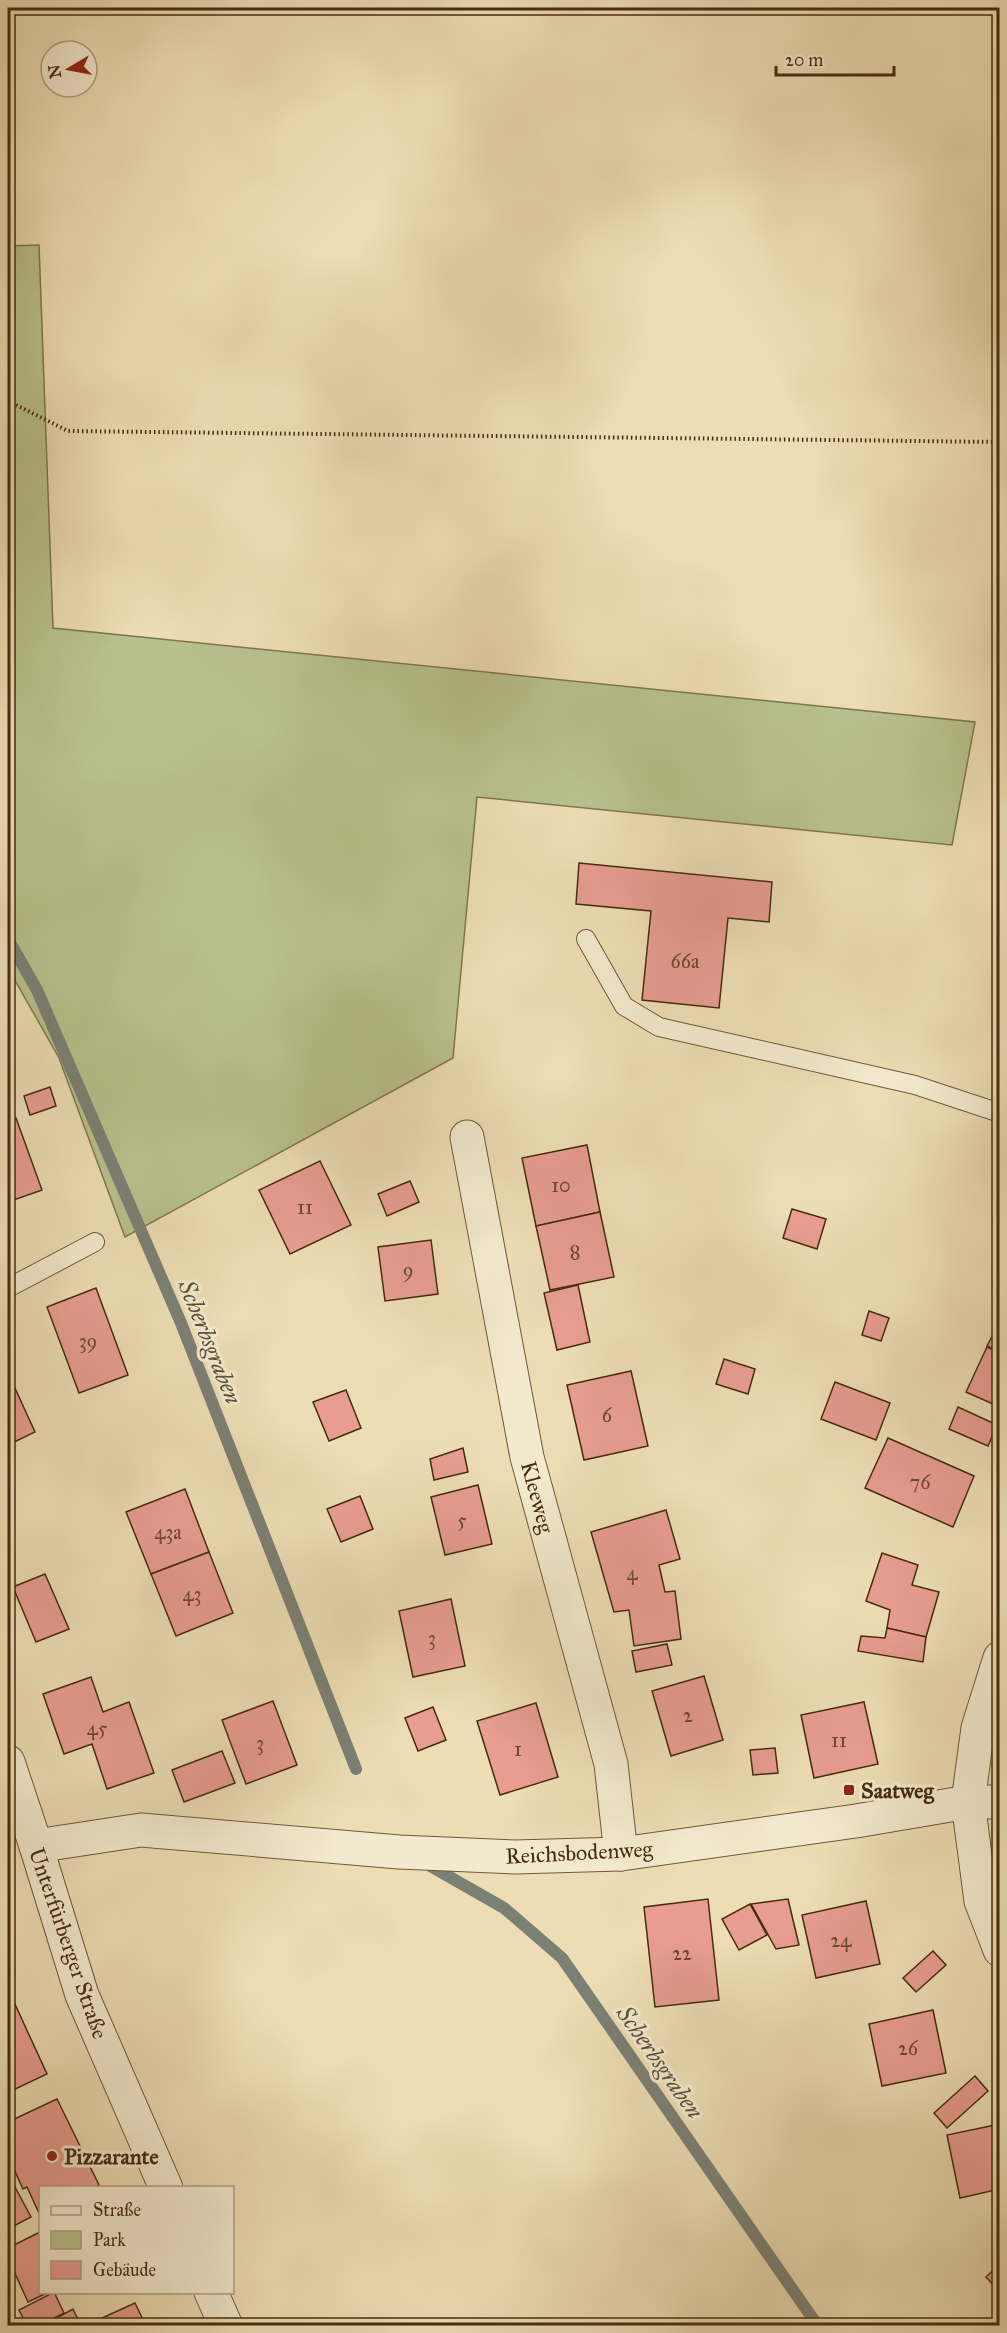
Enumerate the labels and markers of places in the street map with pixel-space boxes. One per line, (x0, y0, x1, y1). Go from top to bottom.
place label: Saatweg (861, 1777, 934, 1804)
marker: Saatweg (842, 1783, 856, 1797)
place label: Pizzarante (64, 2143, 159, 2170)
marker: Pizzarante (45, 2149, 59, 2163)

